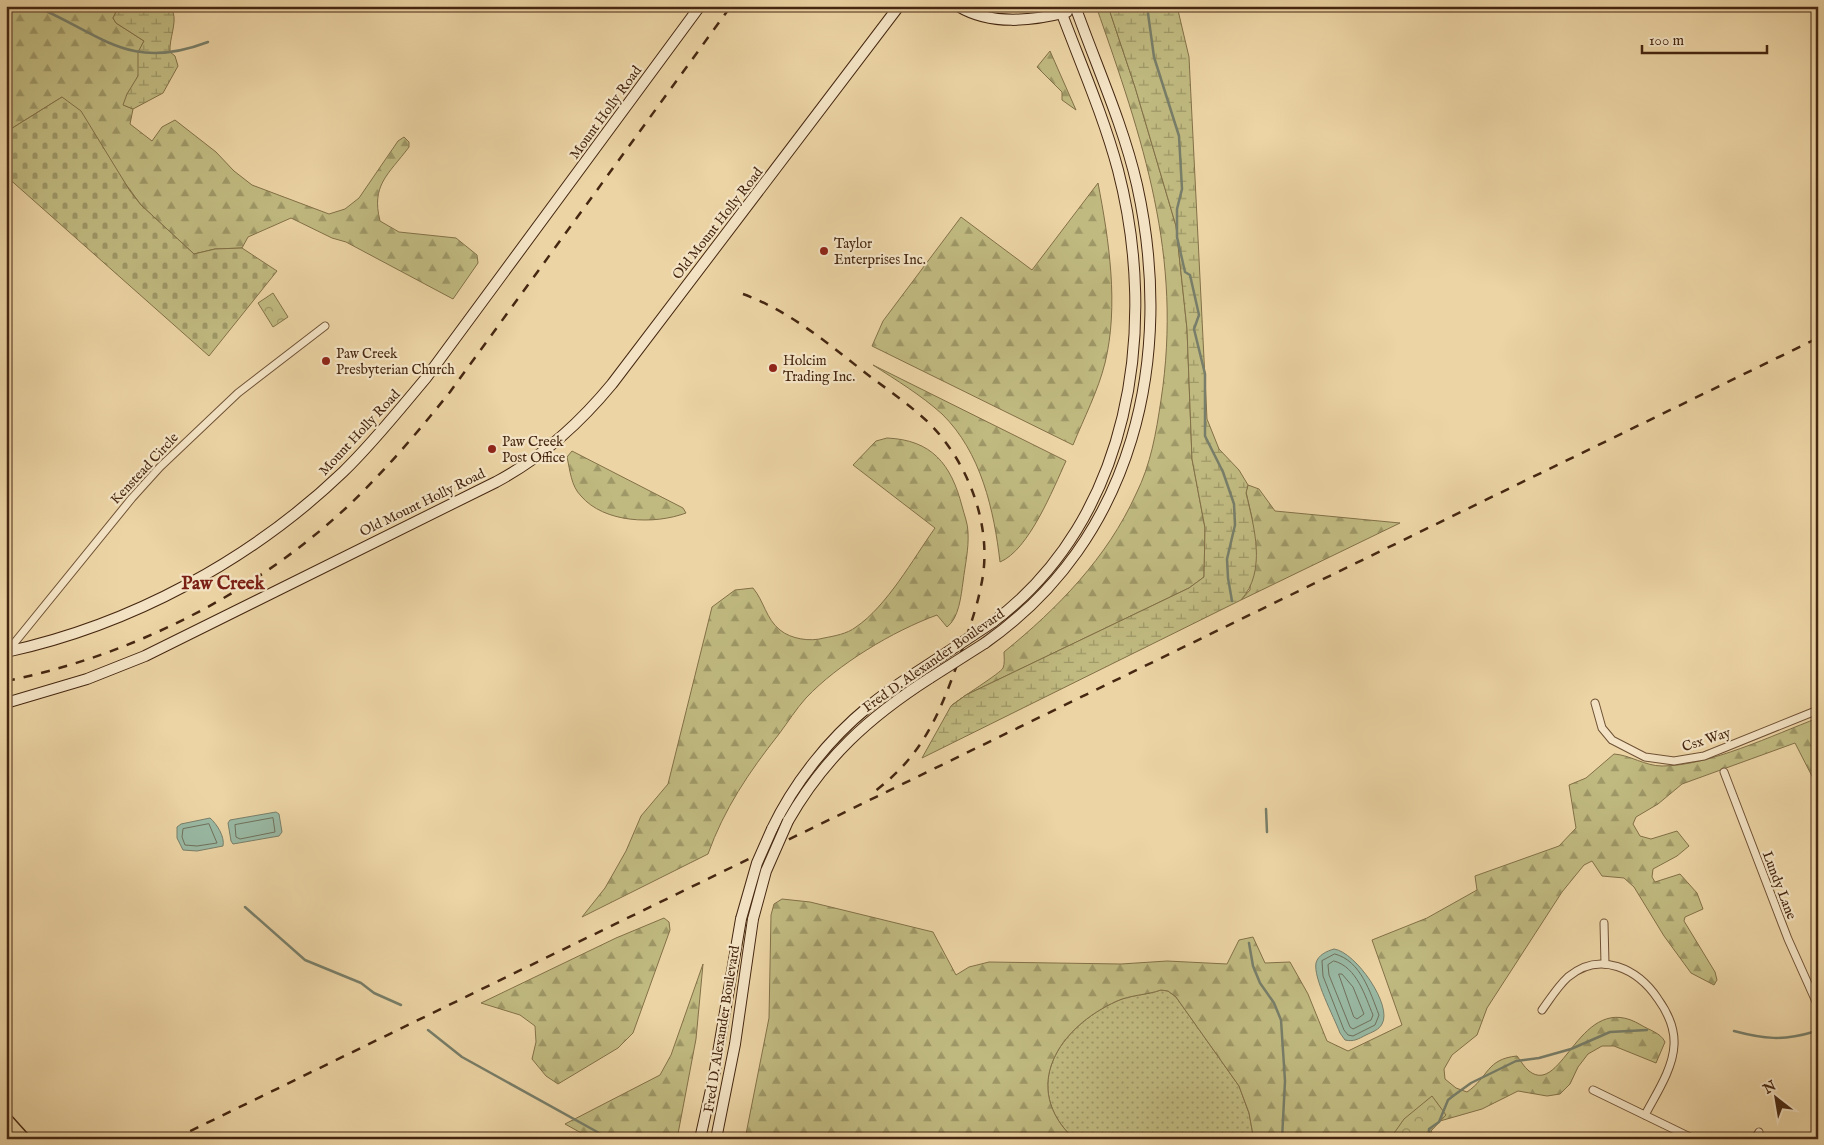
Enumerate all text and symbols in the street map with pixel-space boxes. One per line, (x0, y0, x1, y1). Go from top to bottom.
scale bar (1642, 22, 1766, 54)
text: 100 m (1649, 31, 1685, 50)
street label: Mount Holly Road (566, 62, 646, 163)
street label: Old Mount Holly Road (668, 164, 767, 283)
place label: Taylor Enterprises Inc. (834, 235, 926, 269)
marker: Taylor Enterprises Inc. (818, 245, 830, 257)
place label: Paw Creek Presbyterian Church (336, 345, 455, 379)
place label: Holcim Trading Inc. (783, 352, 855, 386)
marker: Paw Creek Presbyterian Church (320, 355, 332, 367)
marker: Holcim Trading Inc. (767, 362, 779, 374)
street label: Mount Holly Road (315, 385, 405, 480)
street label: Kenstead Circle (107, 429, 183, 508)
place label: Paw Creek Post Office (502, 433, 566, 467)
marker: Paw Creek Post Office (486, 443, 498, 455)
street label: Old Mount Holly Road (357, 464, 489, 541)
district label: Paw Creek (181, 572, 266, 596)
street label: Fred D. Alexander Boulevard (859, 605, 1008, 717)
street label: Csx Way (1680, 724, 1733, 756)
street label: Lundy Lane (1758, 849, 1801, 923)
street label: Fred D. Alexander Boulevard (700, 944, 744, 1114)
north arrow (1752, 1072, 1802, 1122)
text: N (1759, 1077, 1780, 1099)

